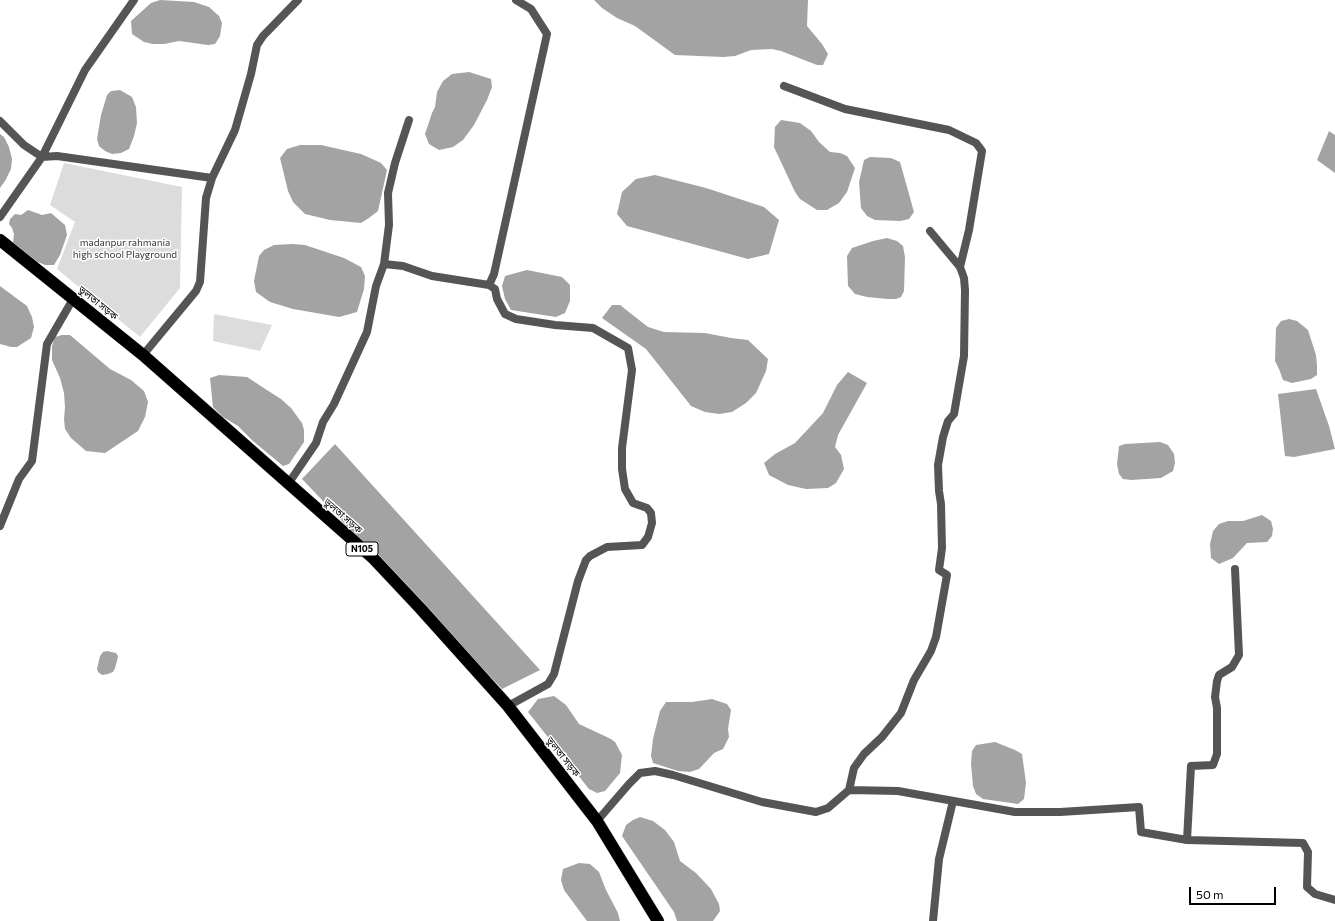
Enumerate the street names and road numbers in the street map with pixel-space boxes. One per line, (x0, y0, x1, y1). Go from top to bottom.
street label: ভুলতা সড়ক (76, 283, 120, 323)
street label: ভুলতা সড়ক (321, 496, 365, 536)
road number: N105 (346, 542, 378, 556)
street label: ভুলতা সড়ক (544, 735, 582, 779)

